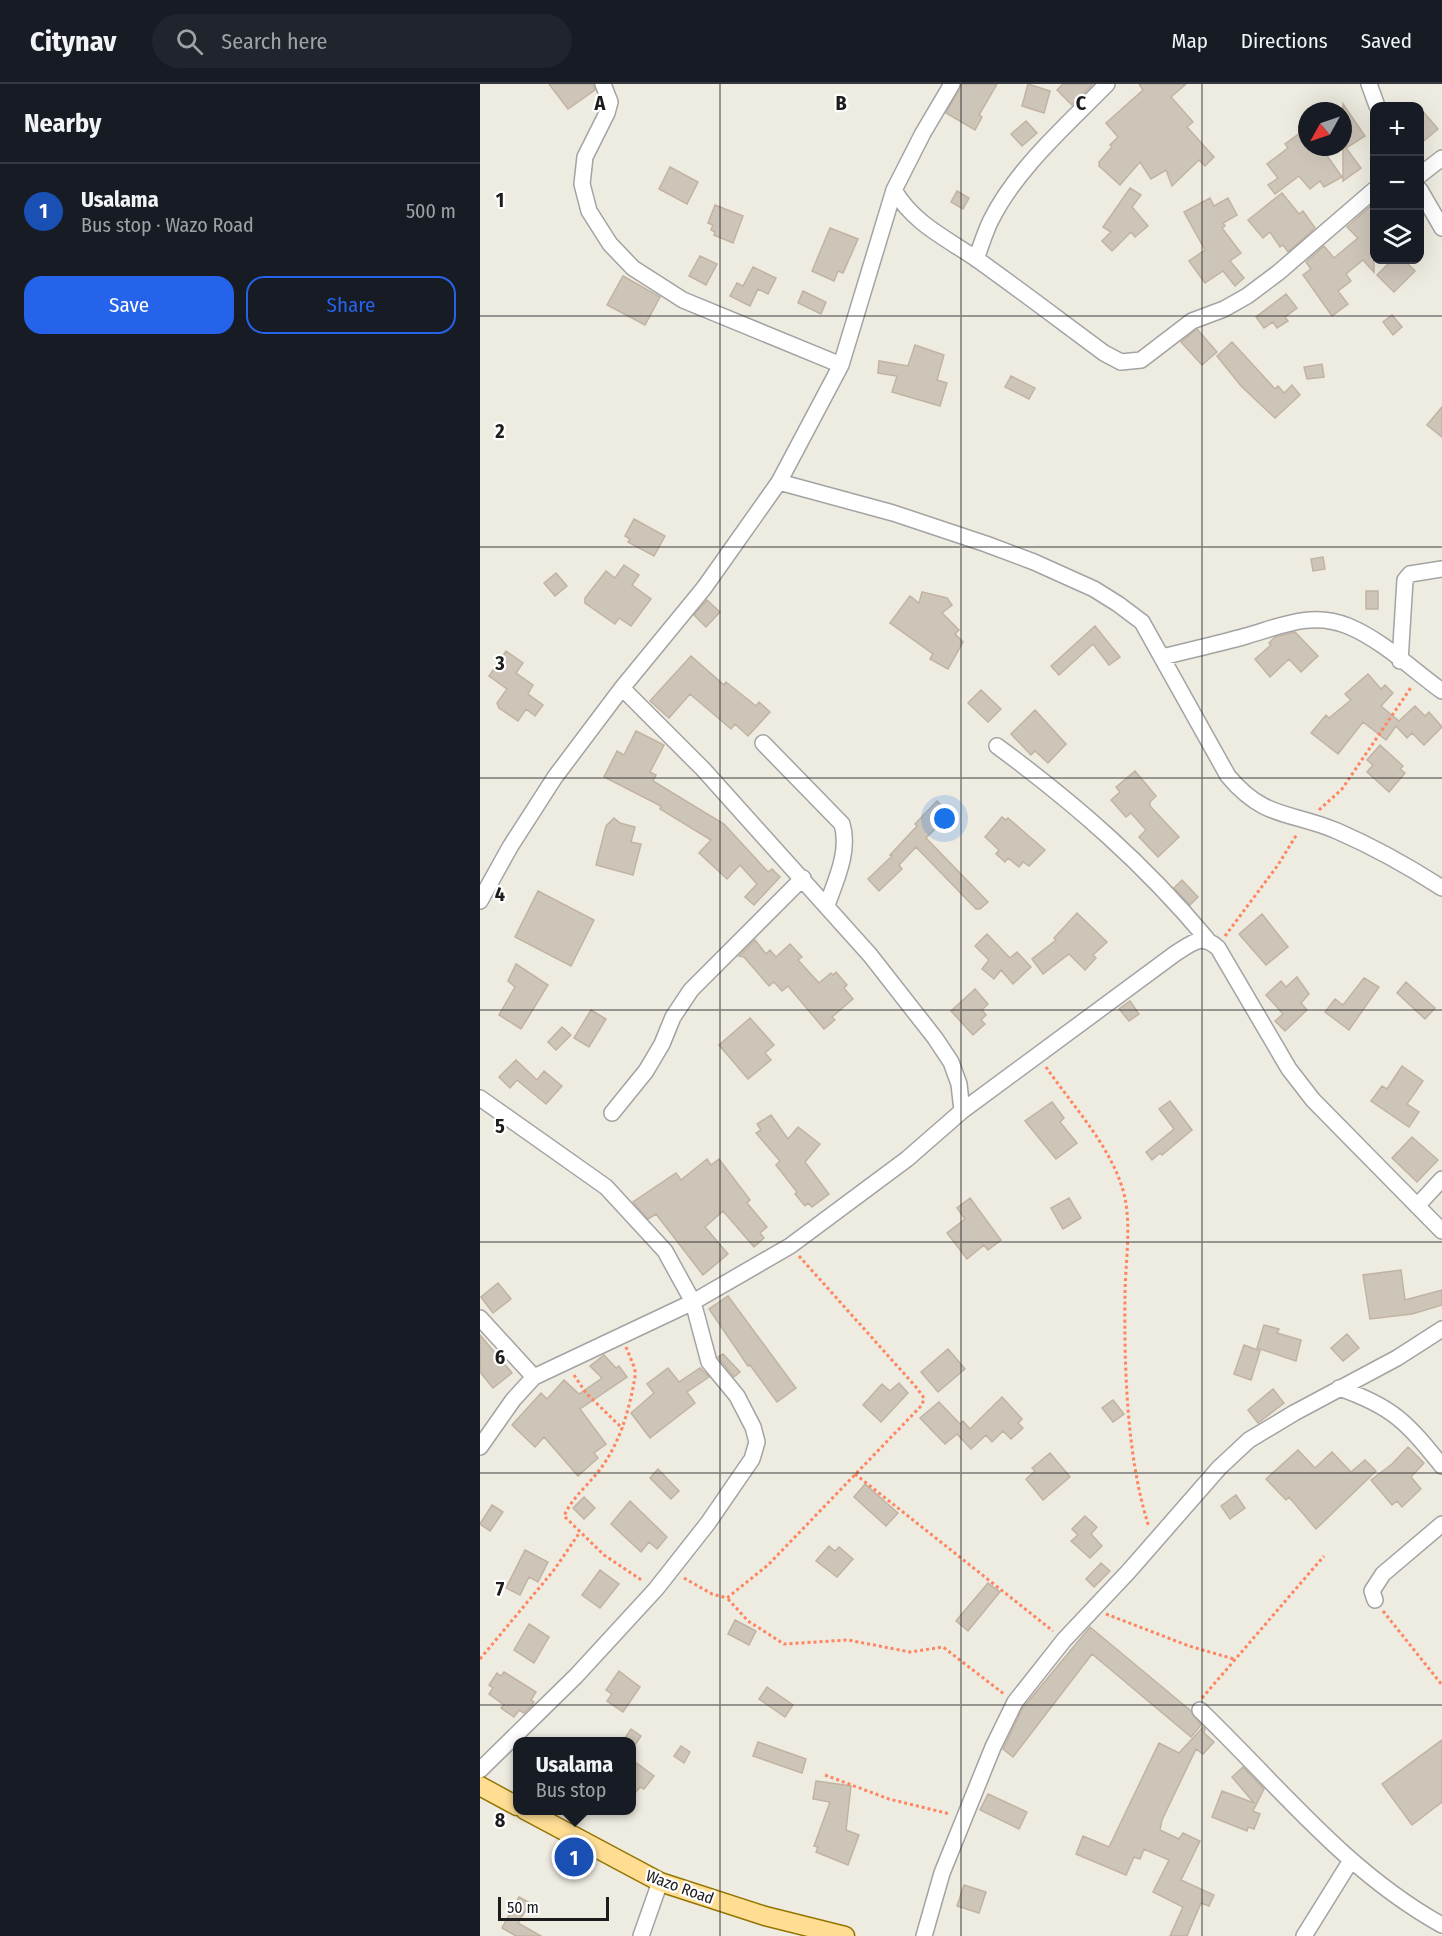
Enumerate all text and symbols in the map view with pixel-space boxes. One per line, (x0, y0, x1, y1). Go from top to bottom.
search box (152, 14, 572, 68)
text: Citynav (30, 25, 116, 58)
icon: search (173, 25, 206, 58)
text: Search here (221, 28, 327, 55)
text: Map (1171, 28, 1208, 54)
text: Directions (1241, 28, 1328, 54)
text: Saved (1361, 28, 1412, 54)
text: A (594, 91, 607, 115)
text: B (835, 91, 847, 115)
text: C (1076, 91, 1087, 115)
north arrow (1298, 102, 1352, 156)
map controls (1370, 102, 1424, 264)
button: + (1370, 102, 1424, 156)
text: Nearby (24, 108, 101, 139)
button: − (1370, 156, 1424, 210)
text: Usalama (81, 186, 159, 213)
text: 1 (496, 188, 504, 212)
text: 1 (39, 199, 48, 223)
text: 500 m (406, 199, 456, 223)
button: layers (1370, 210, 1424, 264)
text: Bus stop · Wazo Road (81, 213, 254, 237)
button: Save (24, 276, 234, 334)
button: Share (246, 276, 456, 334)
text: 2 (494, 419, 505, 443)
text: 3 (494, 651, 505, 675)
your location (930, 804, 959, 833)
text: 4 (495, 882, 505, 906)
text: 5 (495, 1114, 505, 1138)
text: 6 (495, 1345, 505, 1369)
text: 7 (496, 1577, 505, 1601)
popup (513, 1737, 636, 1815)
text: Usalama (536, 1751, 613, 1778)
text: Bus stop (536, 1778, 606, 1802)
text: 8 (495, 1808, 506, 1832)
pin: 1 (554, 1834, 593, 1880)
street label: Wazo Road (643, 1866, 717, 1908)
scale bar (498, 1894, 609, 1922)
text: 50 m (507, 1898, 539, 1917)

